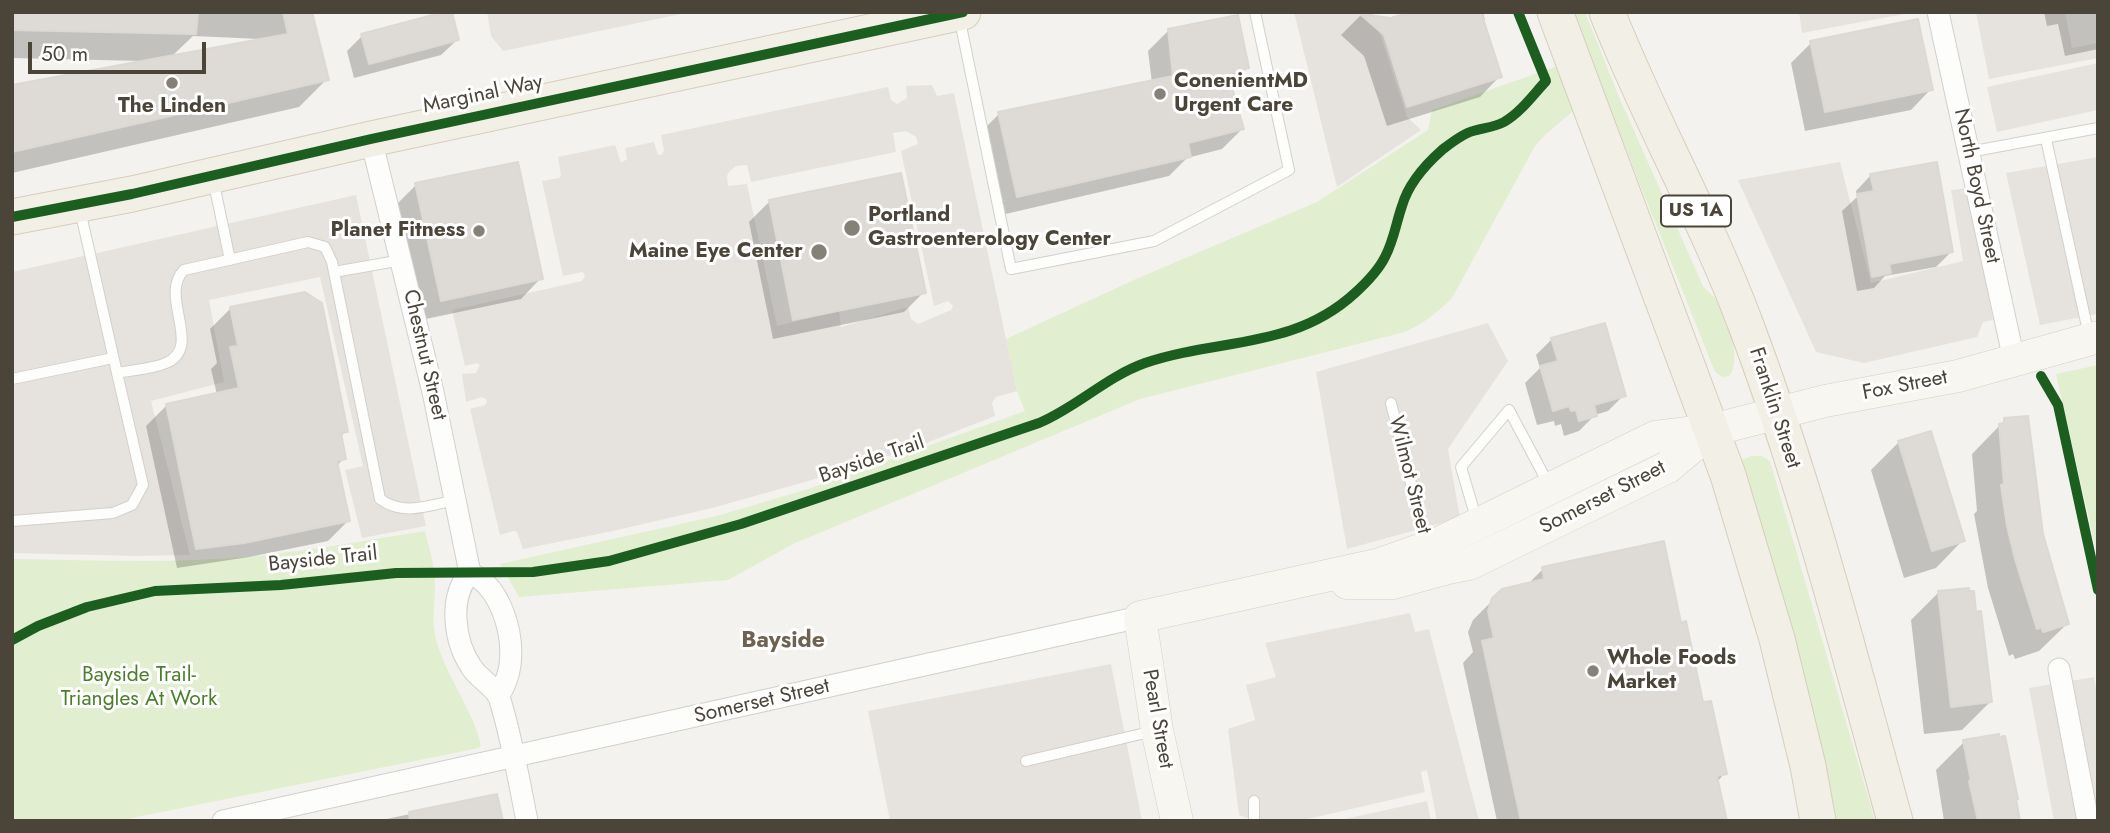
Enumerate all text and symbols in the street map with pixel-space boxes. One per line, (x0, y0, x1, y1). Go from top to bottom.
scale bar (32, 28, 210, 72)
text: 50 m (41, 39, 88, 69)
place label: ConenientMD Urgent Care (1174, 69, 1308, 119)
street label: Marginal Way (421, 70, 545, 120)
marker: The Linden (164, 75, 180, 91)
marker: ConenientMD Urgent Care (1152, 86, 1168, 102)
place label: The Linden (118, 94, 226, 120)
street label: North Boyd Street (1947, 106, 2005, 266)
road number: US 1A (1661, 196, 1731, 226)
place label: Portland Gastroenterology Center (868, 203, 1111, 253)
place label: Planet Fitness (330, 218, 465, 244)
marker: Portland Gastroenterology Center (842, 218, 862, 238)
marker: Planet Fitness (471, 223, 487, 239)
place label: Maine Eye Center (629, 239, 803, 265)
marker: Maine Eye Center (809, 242, 829, 262)
street label: Chestnut Street (397, 287, 451, 423)
street label: Franklin Street (1743, 344, 1805, 472)
street label: Fox Street (1860, 365, 1950, 407)
street label: Wilmot Street (1382, 414, 1436, 536)
street label: Bayside Trail (816, 430, 928, 490)
street label: Somerset Street (1536, 455, 1670, 541)
street label: Bayside Trail (267, 542, 379, 578)
district label: Bayside (741, 627, 825, 655)
place label: Whole Foods Market (1607, 646, 1736, 696)
park label: Bayside Trail- Triangles At Work (61, 663, 217, 713)
marker: Whole Foods Market (1585, 663, 1601, 679)
street label: Pearl Street (1136, 667, 1178, 771)
street label: Somerset Street (692, 674, 832, 730)

